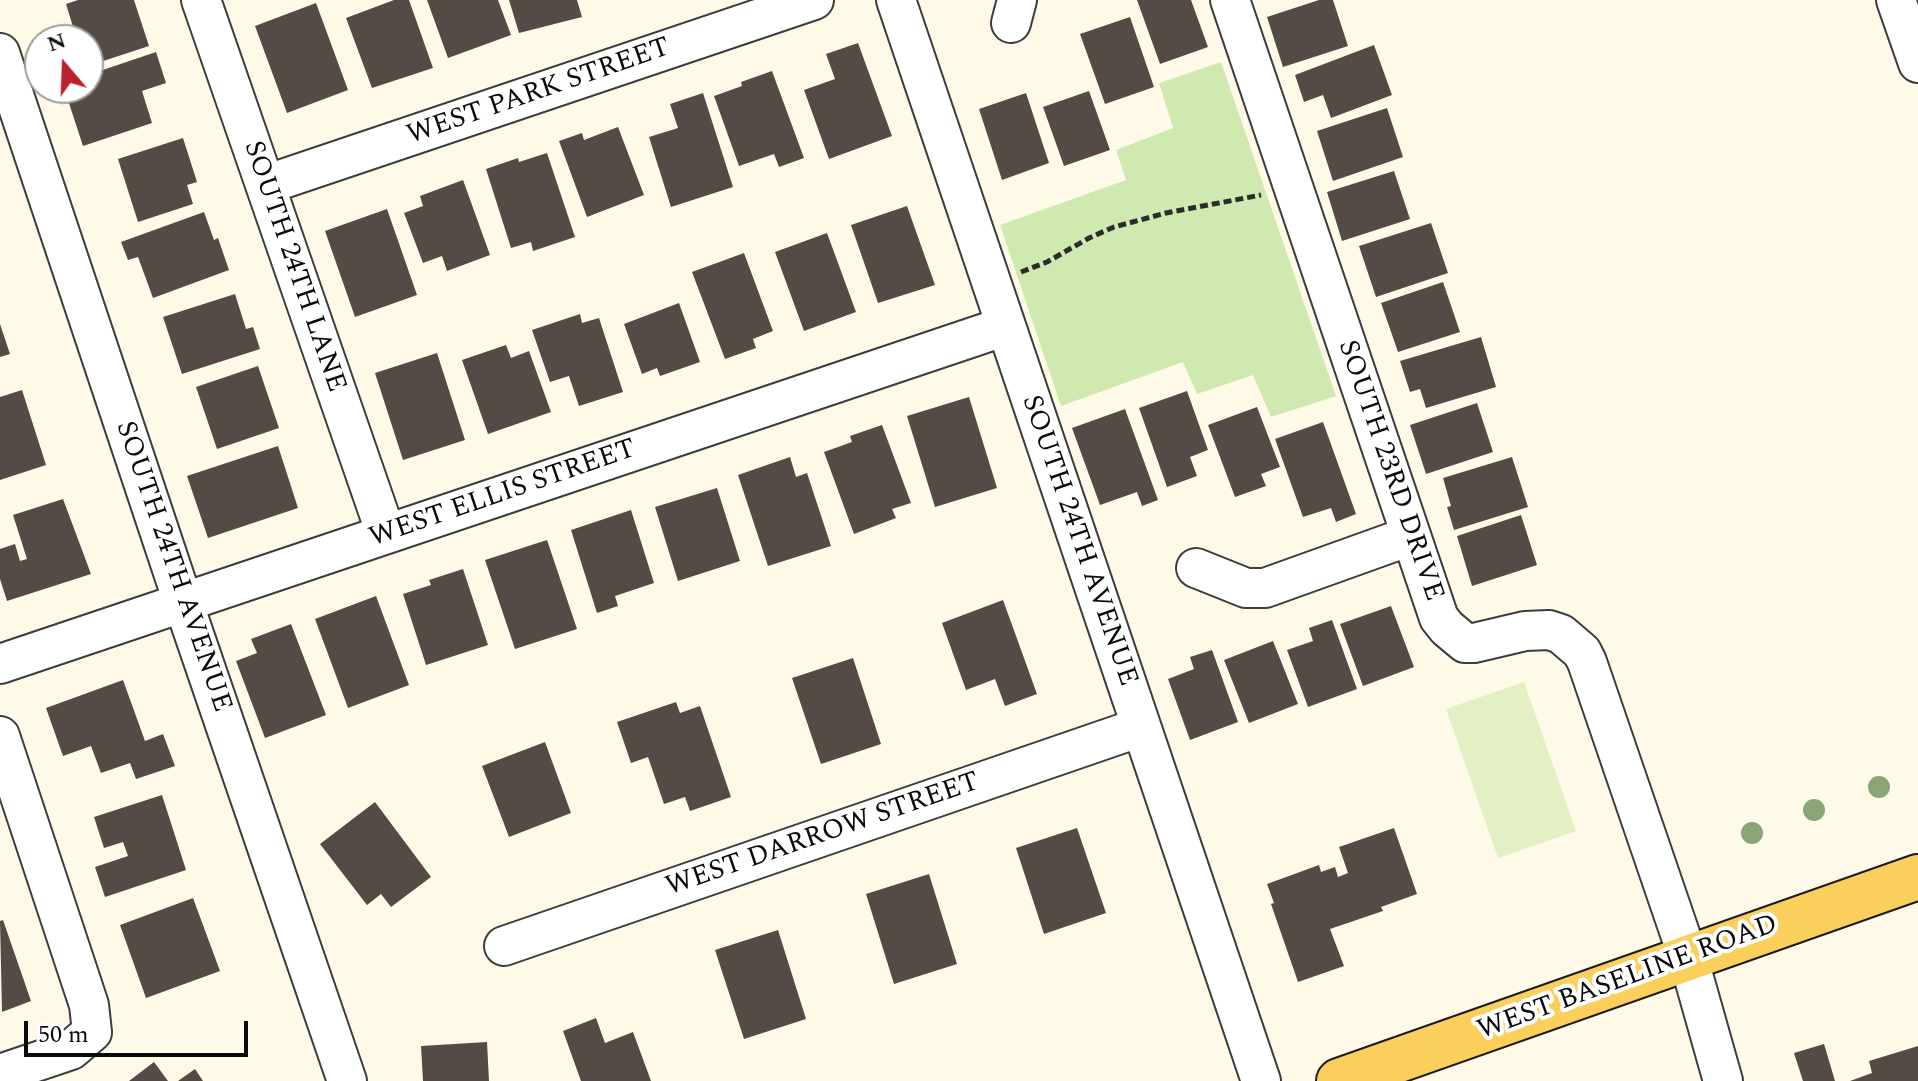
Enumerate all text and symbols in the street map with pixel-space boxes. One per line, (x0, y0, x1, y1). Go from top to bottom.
north arrow (24, 24, 104, 104)
text: N (43, 24, 71, 61)
street label: WEST PARK STREET (403, 32, 675, 154)
street label: SOUTH 24TH LANE (234, 137, 352, 397)
street label: SOUTH 23RD DRIVE (1329, 336, 1449, 606)
street label: SOUTH 24TH AVENUE (1012, 391, 1144, 691)
street label: SOUTH 24TH AVENUE (106, 417, 238, 717)
street label: WEST ELLIS STREET (365, 434, 641, 556)
street label: WEST DARROW STREET (662, 766, 984, 906)
street label: WEST BASELINE ROAD (1473, 909, 1783, 1049)
scale bar (28, 1005, 252, 1055)
text: 50 m (38, 1017, 89, 1053)

